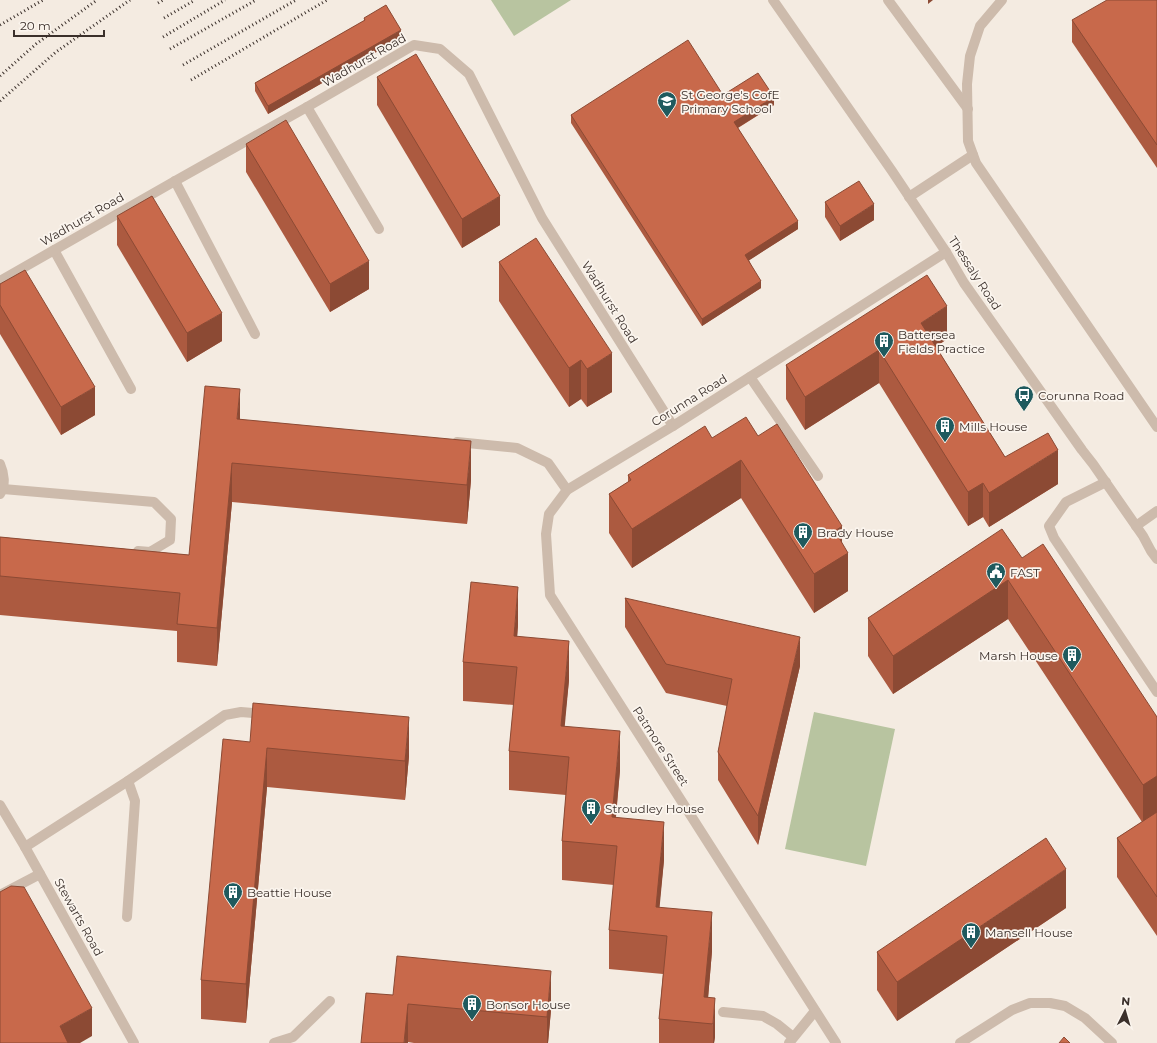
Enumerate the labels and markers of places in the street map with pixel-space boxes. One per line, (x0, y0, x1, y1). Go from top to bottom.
place label: St George's CofE Primary School (681, 87, 780, 116)
school or university icon: St George's CofE Primary School (656, 90, 678, 118)
place label: Battersea Fields Practice (898, 327, 985, 356)
building icon: Battersea Fields Practice (873, 330, 895, 358)
bus stop icon: Corunna Road (1013, 384, 1035, 412)
place label: Corunna Road (1038, 388, 1124, 403)
building icon: Mills House (934, 415, 956, 443)
place label: Mills House (959, 419, 1028, 434)
building icon: Brady House (792, 521, 814, 549)
place label: Brady House (817, 525, 894, 540)
public building icon: FAST (985, 561, 1007, 589)
place label: FAST (1010, 565, 1040, 580)
building icon: Marsh House (1061, 644, 1083, 672)
place label: Marsh House (979, 648, 1058, 663)
building icon: Stroudley House (580, 797, 602, 825)
place label: Stroudley House (605, 801, 704, 816)
building icon: Beattie House (222, 881, 244, 909)
place label: Beattie House (247, 885, 332, 900)
building icon: Mansell House (960, 921, 982, 949)
place label: Mansell House (985, 925, 1073, 940)
building icon: Bonsor House (461, 993, 483, 1021)
place label: Bonsor House (486, 997, 570, 1012)

